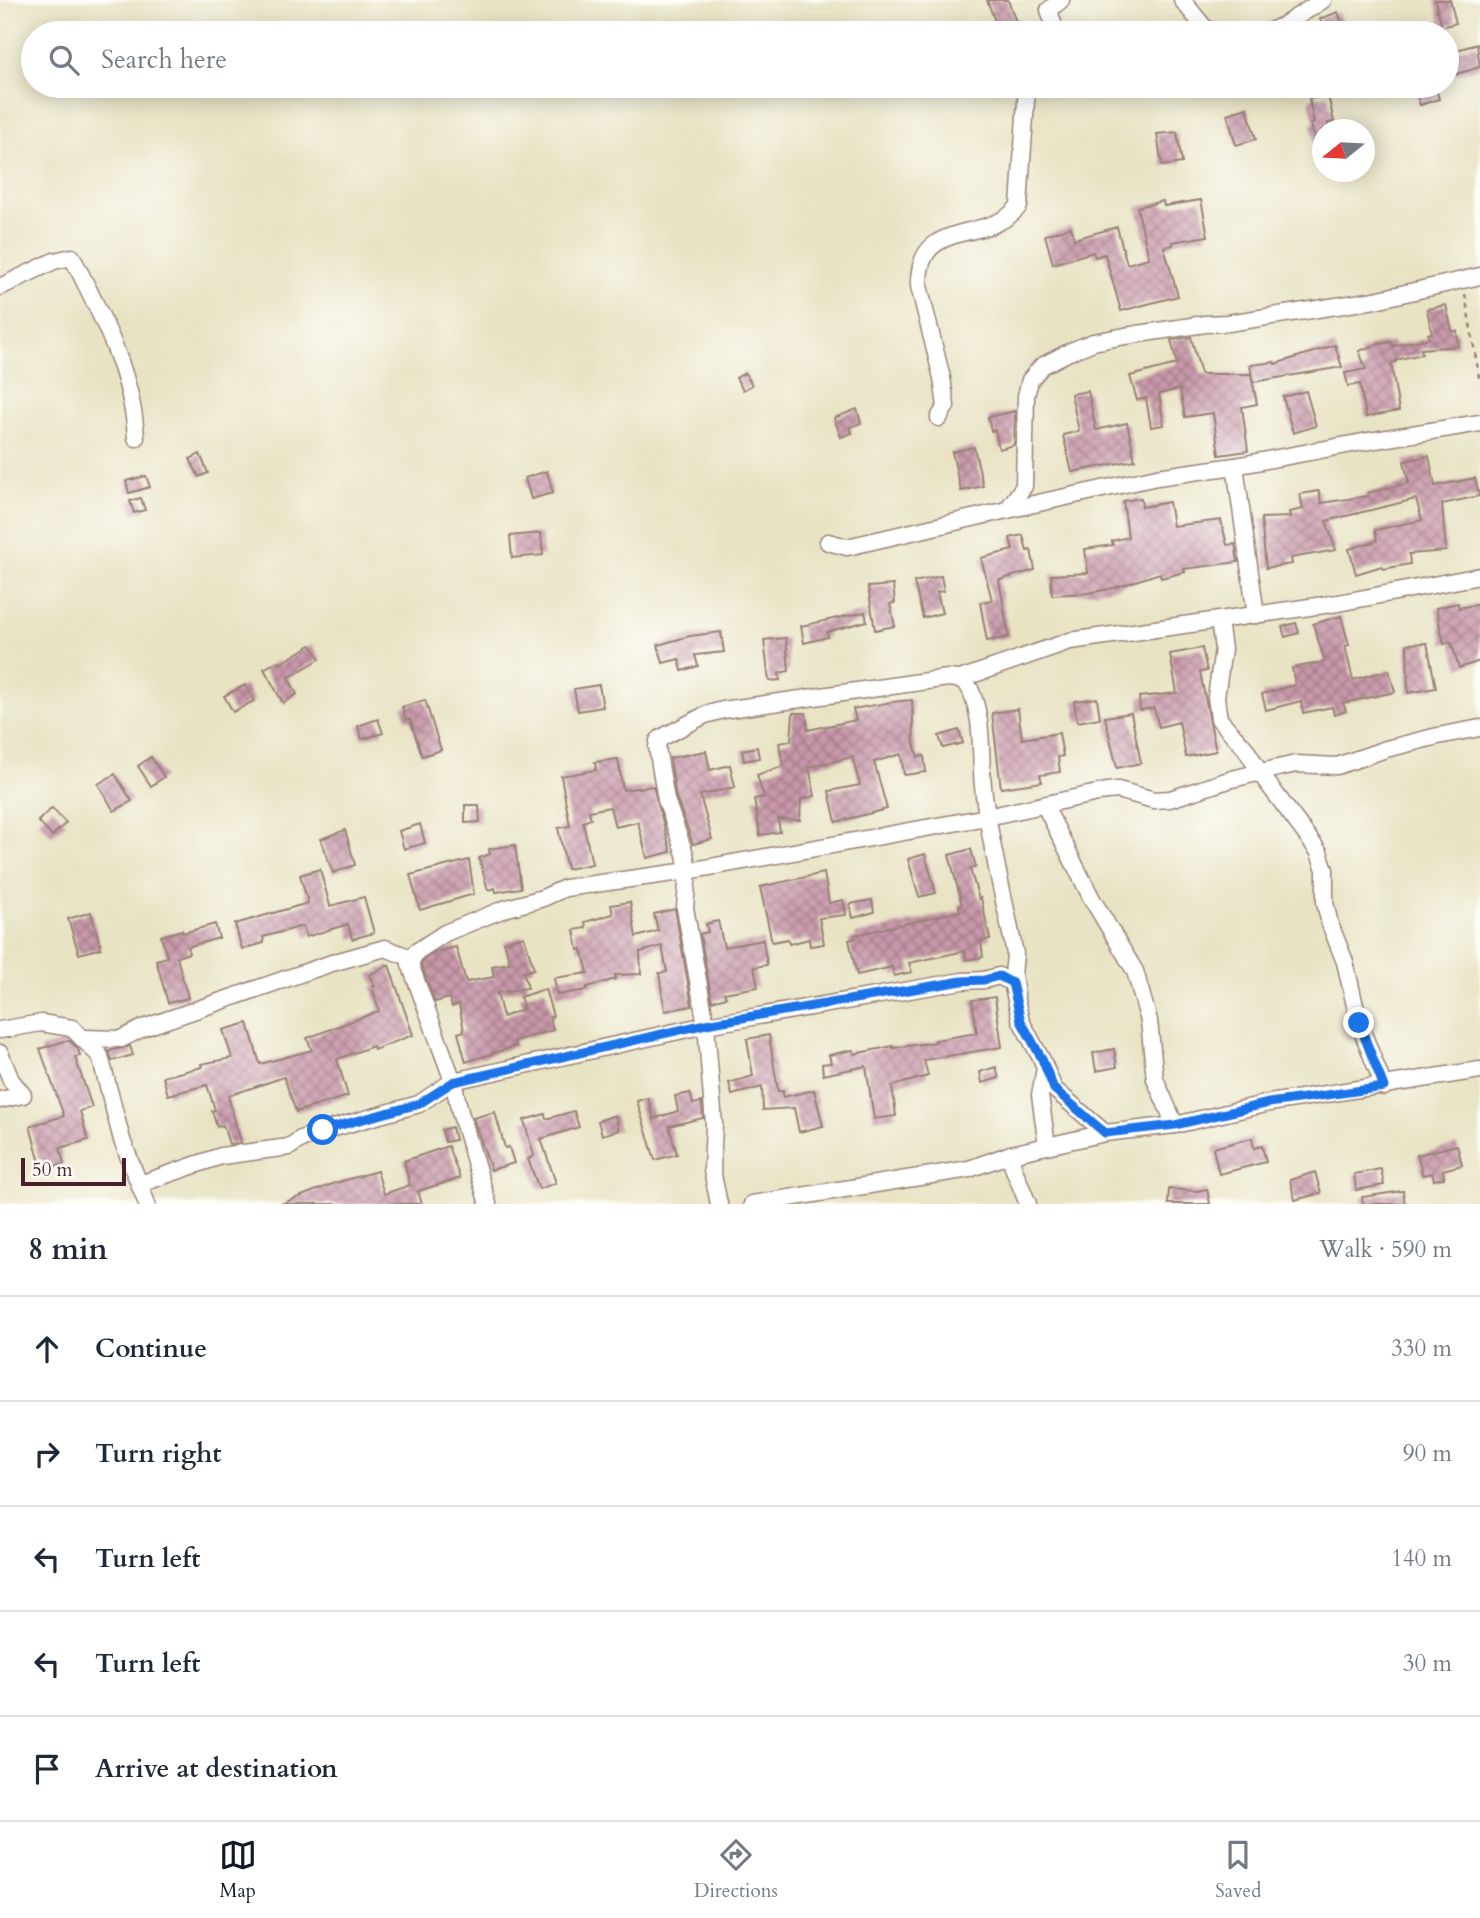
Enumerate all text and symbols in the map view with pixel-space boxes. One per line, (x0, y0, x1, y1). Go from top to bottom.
search box (21, 21, 1459, 98)
icon: search (45, 41, 83, 79)
text: Search here (101, 42, 227, 77)
north arrow (1312, 119, 1375, 182)
route end (1343, 1007, 1374, 1038)
route start (307, 1114, 338, 1145)
scale bar (21, 1155, 126, 1187)
text: 50 m (32, 1157, 73, 1183)
text: 8 min (28, 1229, 108, 1270)
text: Walk · 590 m (1319, 1234, 1452, 1265)
icon: ahead (28, 1330, 66, 1368)
text: Continue (95, 1331, 207, 1366)
text: 330 m (1391, 1333, 1452, 1364)
icon: right (28, 1435, 66, 1473)
text: Turn right (95, 1436, 222, 1471)
text: 90 m (1403, 1438, 1452, 1469)
icon: left (28, 1540, 66, 1578)
text: Turn left (95, 1541, 200, 1576)
text: 140 m (1391, 1543, 1452, 1574)
icon: left (28, 1645, 66, 1683)
text: Turn left (95, 1646, 200, 1681)
text: 30 m (1403, 1648, 1452, 1679)
icon: arrive (28, 1750, 66, 1788)
text: Arrive at destination (95, 1751, 338, 1786)
tab: Map (219, 1836, 257, 1904)
tab: Directions (694, 1836, 778, 1904)
tab: Saved (1215, 1836, 1261, 1904)

